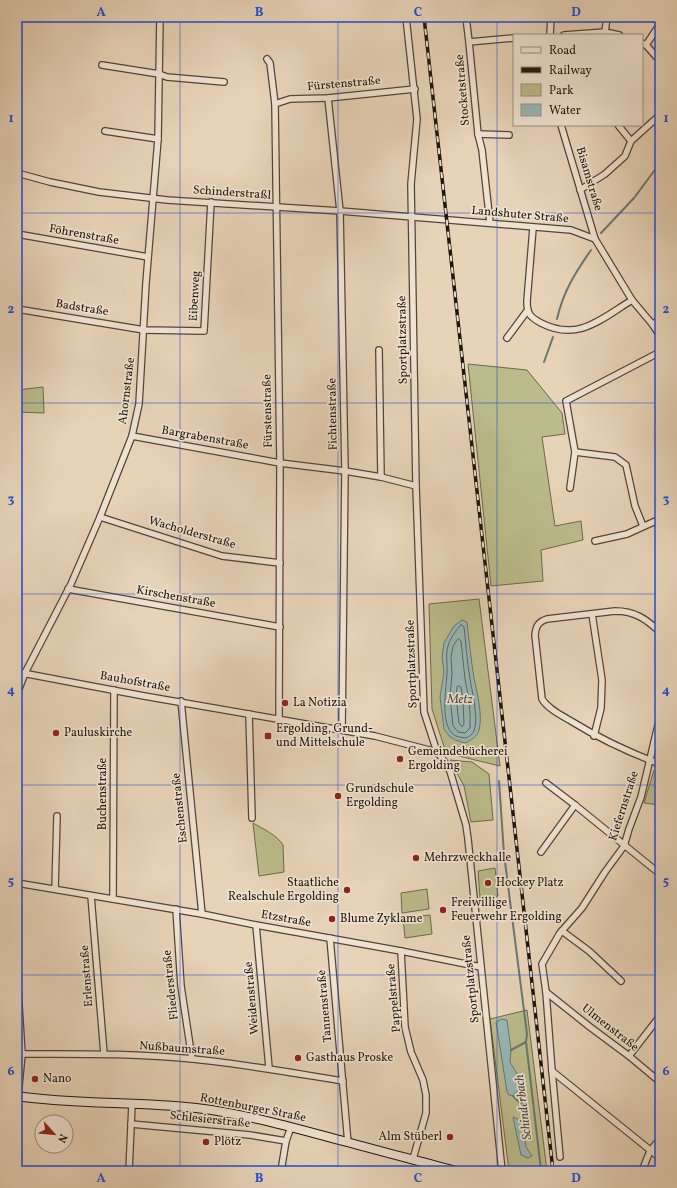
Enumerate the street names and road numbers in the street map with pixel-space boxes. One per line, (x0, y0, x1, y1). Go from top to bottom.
street label: Stocketstraße (452, 53, 474, 126)
street label: Fürstenstraße (307, 73, 382, 95)
street label: Bisamstraße (572, 145, 606, 213)
street label: Schinderstraßl (192, 182, 272, 204)
street label: Landshuter Straße (471, 203, 570, 227)
street label: Föhrenstraße (48, 221, 120, 249)
street label: Eibenweg (186, 270, 204, 322)
street label: Sportplatzstraße (394, 295, 412, 384)
street label: Badstraße (54, 296, 110, 320)
street label: Ahornstraße (115, 356, 139, 425)
street label: Fürstenstraße (259, 374, 277, 448)
street label: Fichtenstraße (324, 377, 342, 450)
street label: Bargrabenstraße (160, 422, 250, 454)
street label: Wacholderstraße (147, 513, 238, 553)
street label: Kirschenstraße (135, 582, 217, 612)
street label: Sportplatzstraße (402, 619, 422, 709)
street label: Bauhofstraße (99, 668, 172, 696)
street label: Buchenstraße (95, 757, 111, 830)
street label: Kiefernstraße (605, 769, 643, 843)
street label: Eschenstraße (168, 772, 192, 844)
street label: Etzstraße (260, 907, 313, 931)
street label: Sportplatzstraße (458, 934, 484, 1024)
street label: Erlenstraße (77, 944, 97, 1007)
street label: Fliederstraße (159, 949, 183, 1021)
street label: Weidenstraße (241, 961, 263, 1035)
street label: Pappelstraße (383, 963, 405, 1033)
street label: Tannenstraße (314, 969, 336, 1043)
street label: Ulmenstraße (578, 1001, 642, 1056)
street label: Nußbaumstraße (139, 1038, 226, 1060)
street label: Rottenburger Straße (199, 1090, 308, 1126)
street label: Schlesierstraße (169, 1108, 251, 1132)

